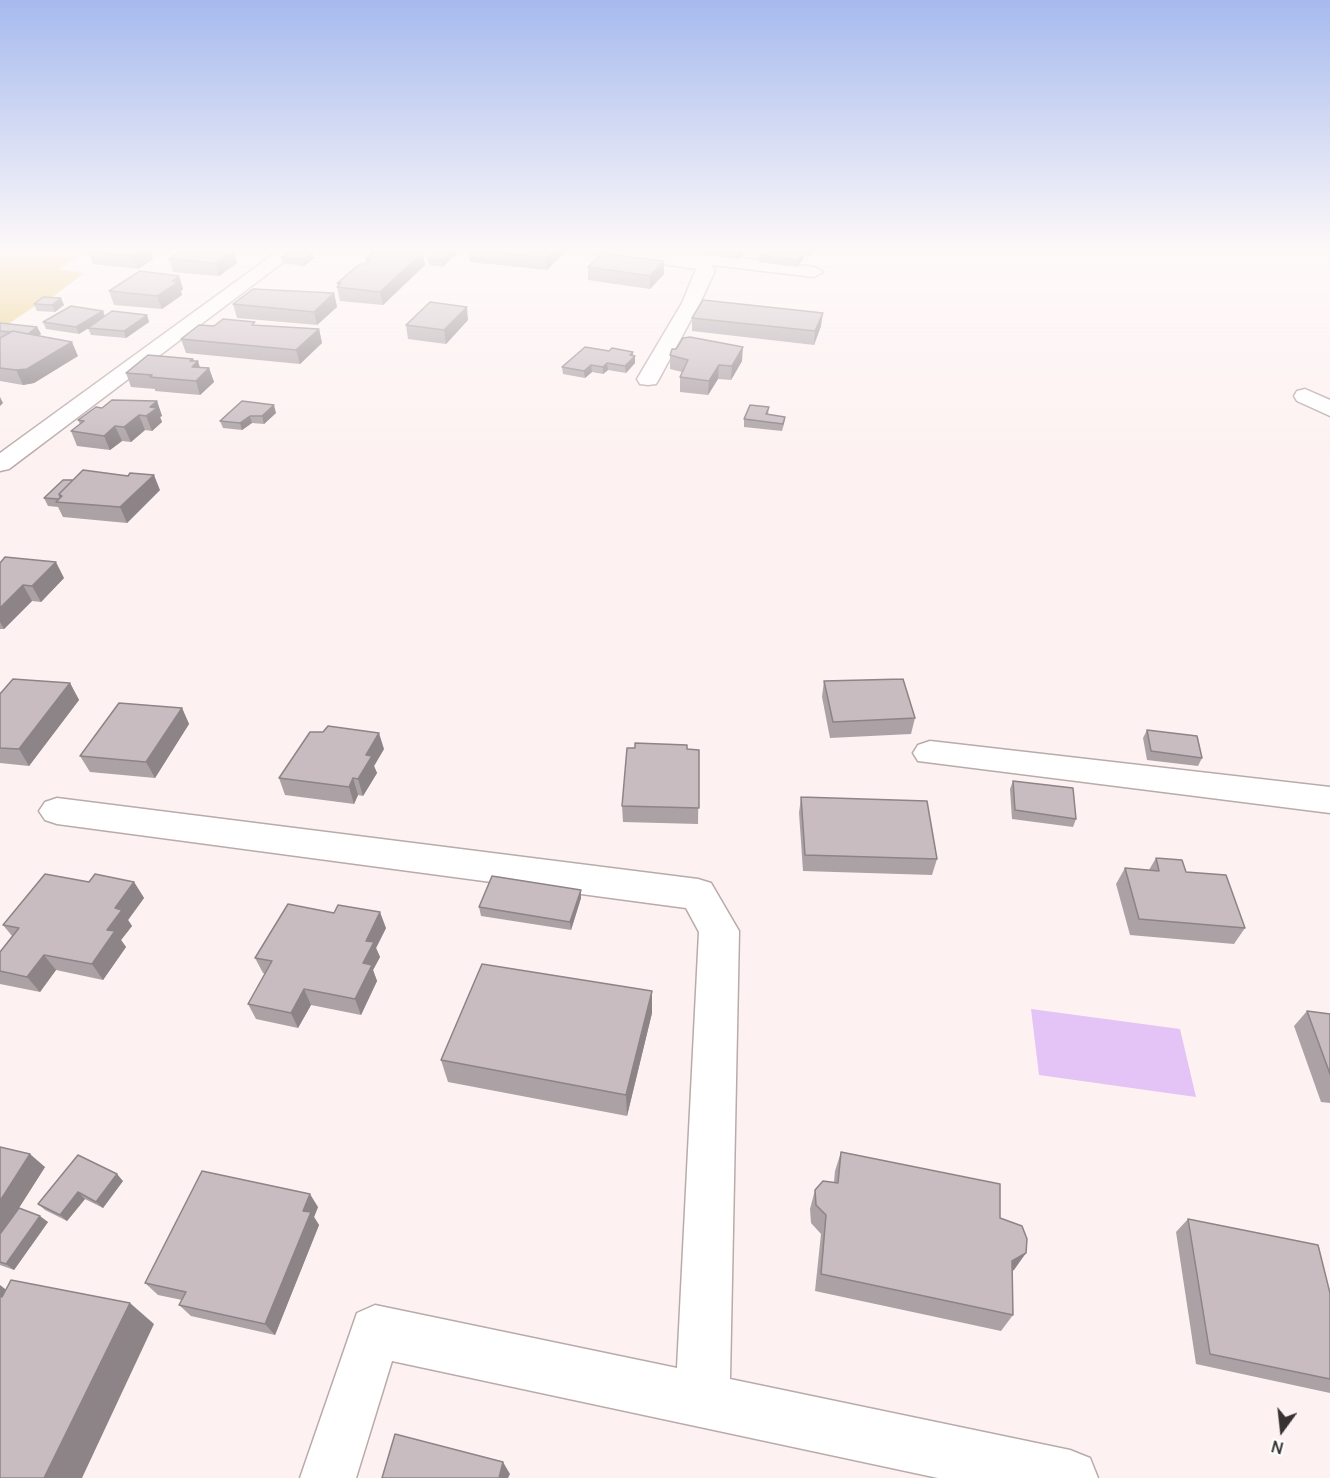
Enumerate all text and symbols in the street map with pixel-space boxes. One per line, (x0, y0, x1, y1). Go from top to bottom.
north arrow (1252, 1400, 1312, 1460)
text: N (1269, 1435, 1286, 1460)

